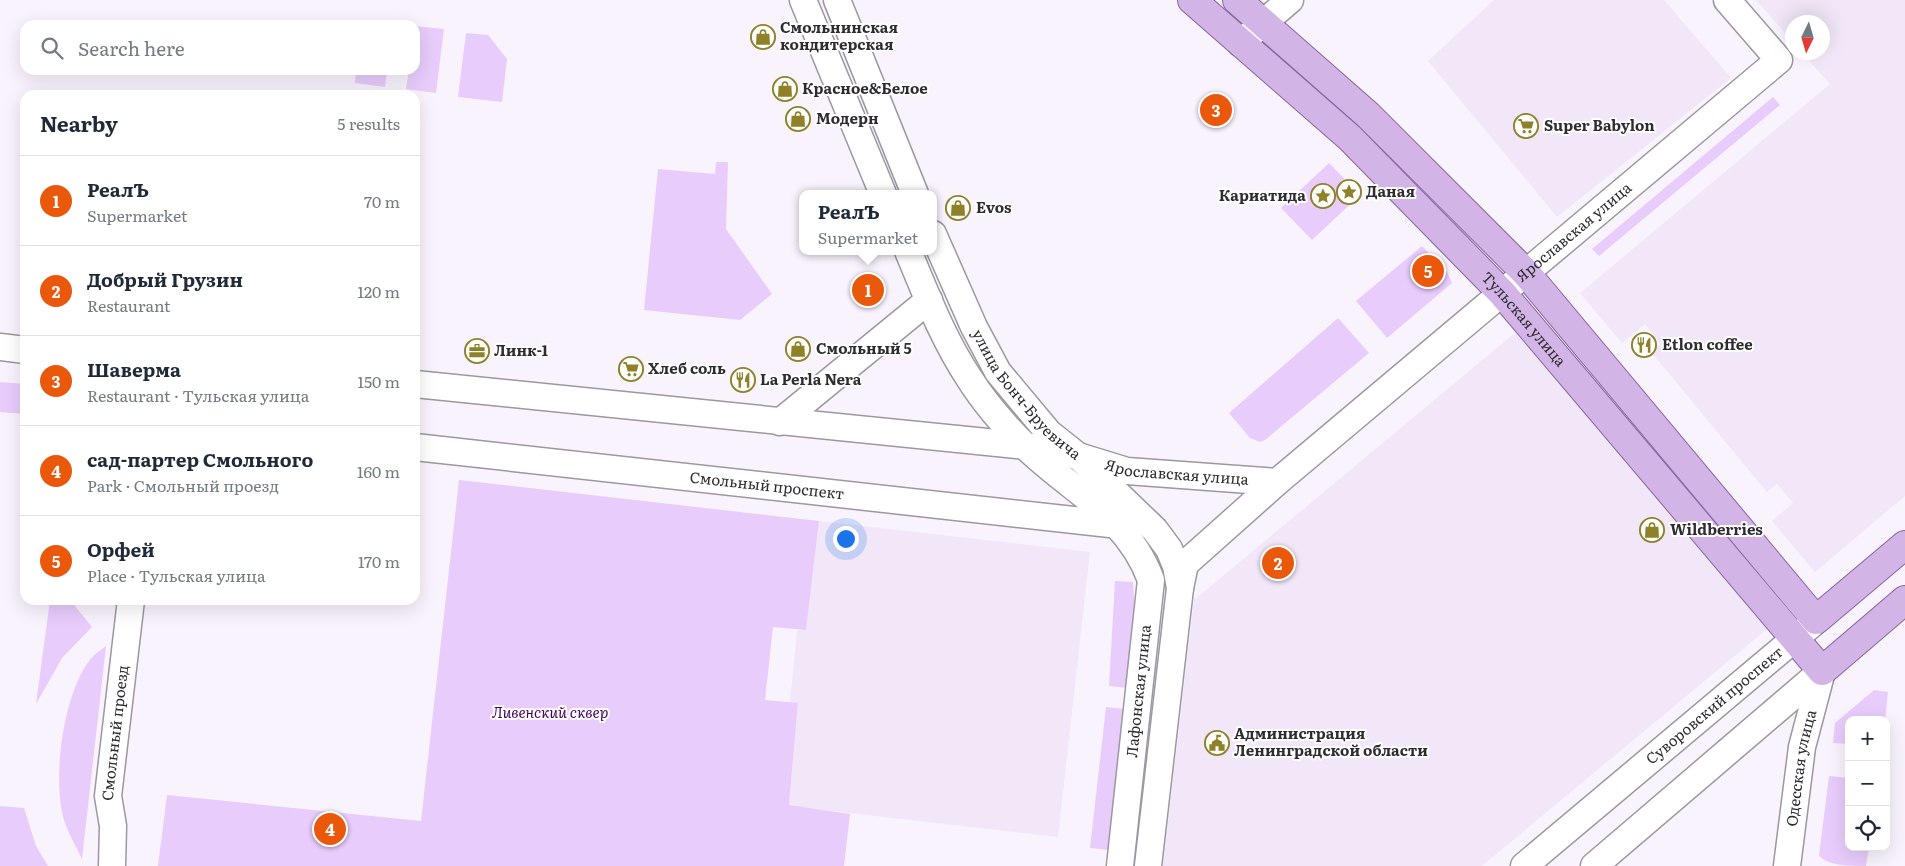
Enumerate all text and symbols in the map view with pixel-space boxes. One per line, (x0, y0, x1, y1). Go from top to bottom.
place label: Смольнинская кондитерская (780, 15, 899, 55)
north arrow (1785, 15, 1830, 60)
search box (20, 20, 420, 75)
shop icon: Смольнинская кондитерская (750, 24, 776, 50)
icon: search (38, 34, 66, 62)
text: Search here (78, 34, 185, 62)
shop icon: Красное&Белое (772, 76, 798, 102)
place label: Красное&Белое (802, 76, 928, 99)
pin: 3 (1200, 91, 1232, 129)
shop icon: Модерн (785, 106, 811, 132)
place label: Модерн (816, 106, 879, 129)
text: Nearby (40, 107, 118, 138)
text: 5 results (337, 111, 400, 135)
supermarket icon: Super Babylon (1513, 113, 1539, 139)
place label: Super Babylon (1544, 113, 1655, 136)
text: РеалЪ (87, 175, 149, 203)
street label: Ярославская улица (1510, 175, 1637, 287)
place icon: Даная (1336, 179, 1362, 205)
place label: Даная (1366, 179, 1415, 202)
place label: Кариатида (1219, 183, 1306, 206)
place icon: Кариатида (1310, 183, 1336, 209)
text: 1 (53, 189, 59, 213)
text: 70 m (364, 189, 400, 213)
popup (799, 190, 937, 255)
shop icon: Evos (945, 195, 971, 221)
place label: Evos (976, 195, 1012, 218)
text: РеалЪ (818, 197, 880, 225)
text: Supermarket (87, 203, 187, 227)
text: Supermarket (818, 225, 918, 249)
pin: 5 (1412, 252, 1444, 290)
text: Добрый Грузин (87, 265, 243, 293)
street label: Тульская улица (1477, 266, 1573, 372)
pin: 1 (852, 271, 884, 309)
text: 2 (52, 279, 60, 303)
text: 120 m (357, 279, 400, 303)
text: Restaurant (87, 293, 171, 317)
street label: улица Бонч-Бруевича (967, 325, 1088, 465)
restaurant icon: Etlon coffee (1631, 332, 1657, 358)
place label: Etlon coffee (1662, 332, 1753, 355)
shop icon: Смольный 5 (785, 336, 811, 362)
place label: Смольный 5 (816, 336, 912, 359)
office icon: Линк-1 (464, 338, 490, 364)
place label: Линк-1 (494, 338, 548, 361)
text: Шаверма (87, 355, 181, 383)
supermarket icon: Хлеб соль (618, 356, 644, 382)
place label: Хлеб соль (648, 356, 726, 379)
restaurant icon: La Perla Nera (730, 367, 756, 393)
place label: La Perla Nera (760, 367, 862, 390)
text: 3 (52, 369, 60, 393)
text: 150 m (357, 369, 400, 393)
text: Restaurant · Тульская улица (87, 383, 309, 407)
text: сад-партер Смольного (87, 445, 313, 473)
street label: Ярославская улица (1102, 452, 1251, 490)
text: 4 (51, 459, 61, 483)
text: 160 m (357, 459, 400, 483)
street label: Смольный проспект (689, 465, 846, 504)
text: Park · Смольный проезд (87, 473, 279, 497)
shop icon: Wildberries (1639, 517, 1665, 543)
place label: Wildberries (1670, 517, 1763, 540)
your location (833, 526, 859, 552)
text: Орфей (87, 535, 155, 563)
pin: 2 (1262, 544, 1294, 582)
text: 5 (52, 549, 60, 573)
text: 170 m (358, 549, 400, 573)
text: Place · Тульская улица (87, 563, 266, 587)
street label: Лафонская улица (1119, 622, 1156, 758)
street label: Суворовский проспект (1640, 640, 1788, 769)
street label: Смольный проезд (95, 664, 133, 802)
park label: Ливенский сквер (492, 700, 608, 723)
street label: Одесская улица (1779, 706, 1822, 828)
map controls (1845, 716, 1890, 851)
button: + (1845, 716, 1890, 761)
place label: Администрация Ленинградской области (1234, 721, 1428, 761)
public building icon: Администрация Ленинградской области (1204, 730, 1230, 756)
button: − (1845, 761, 1890, 806)
button: locate (1845, 806, 1890, 851)
pin: 4 (314, 810, 346, 848)

